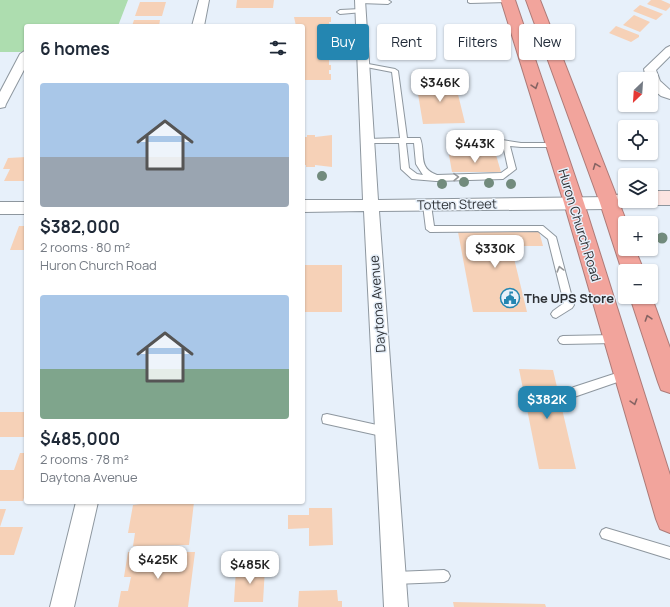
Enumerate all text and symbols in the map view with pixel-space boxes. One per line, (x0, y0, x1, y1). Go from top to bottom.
chip: Buy (317, 24, 369, 60)
chip: Rent (377, 24, 436, 60)
chip: Filters (444, 24, 511, 60)
chip: New (519, 24, 575, 60)
text: 6 homes (40, 37, 110, 60)
icon: filters (267, 37, 289, 59)
pin: $346K (412, 69, 468, 103)
north arrow (618, 72, 658, 112)
map controls (618, 72, 658, 304)
text: $346K (420, 73, 460, 91)
one-way arrow (531, 82, 539, 89)
icon: home (129, 109, 201, 181)
button: locate (618, 120, 658, 160)
pin: $443K (447, 130, 503, 164)
text: $443K (455, 134, 495, 152)
one-way arrow (593, 163, 601, 170)
street label: Huron Church Road (554, 167, 606, 283)
button: layers (618, 168, 658, 208)
one-way arrow (453, 173, 459, 182)
street label: Totten Street (417, 194, 497, 214)
text: $382,000 (40, 215, 120, 238)
button: + (618, 216, 658, 256)
pin: $330K (467, 235, 523, 269)
text: 2 rooms · 80 m² (40, 238, 130, 256)
text: $330K (475, 239, 515, 257)
street label: Daytona Avenue (365, 254, 389, 353)
text: Huron Church Road (40, 256, 157, 274)
button: − (618, 264, 658, 304)
one-way arrow (556, 266, 565, 273)
public building icon: The UPS Store (499, 287, 521, 309)
place label: The UPS Store (524, 289, 614, 307)
one-way arrow (644, 314, 653, 321)
icon: home (129, 321, 201, 393)
pin: $382K (519, 386, 575, 420)
text: $382K (527, 390, 567, 408)
one-way arrow (629, 398, 638, 405)
text: $485,000 (40, 427, 120, 450)
text: 2 rooms · 78 m² (40, 450, 129, 468)
text: Daytona Avenue (40, 468, 138, 486)
pin: $425K (130, 546, 186, 580)
text: $425K (138, 550, 178, 568)
pin: $485K (222, 551, 278, 585)
text: $485K (230, 555, 270, 573)

